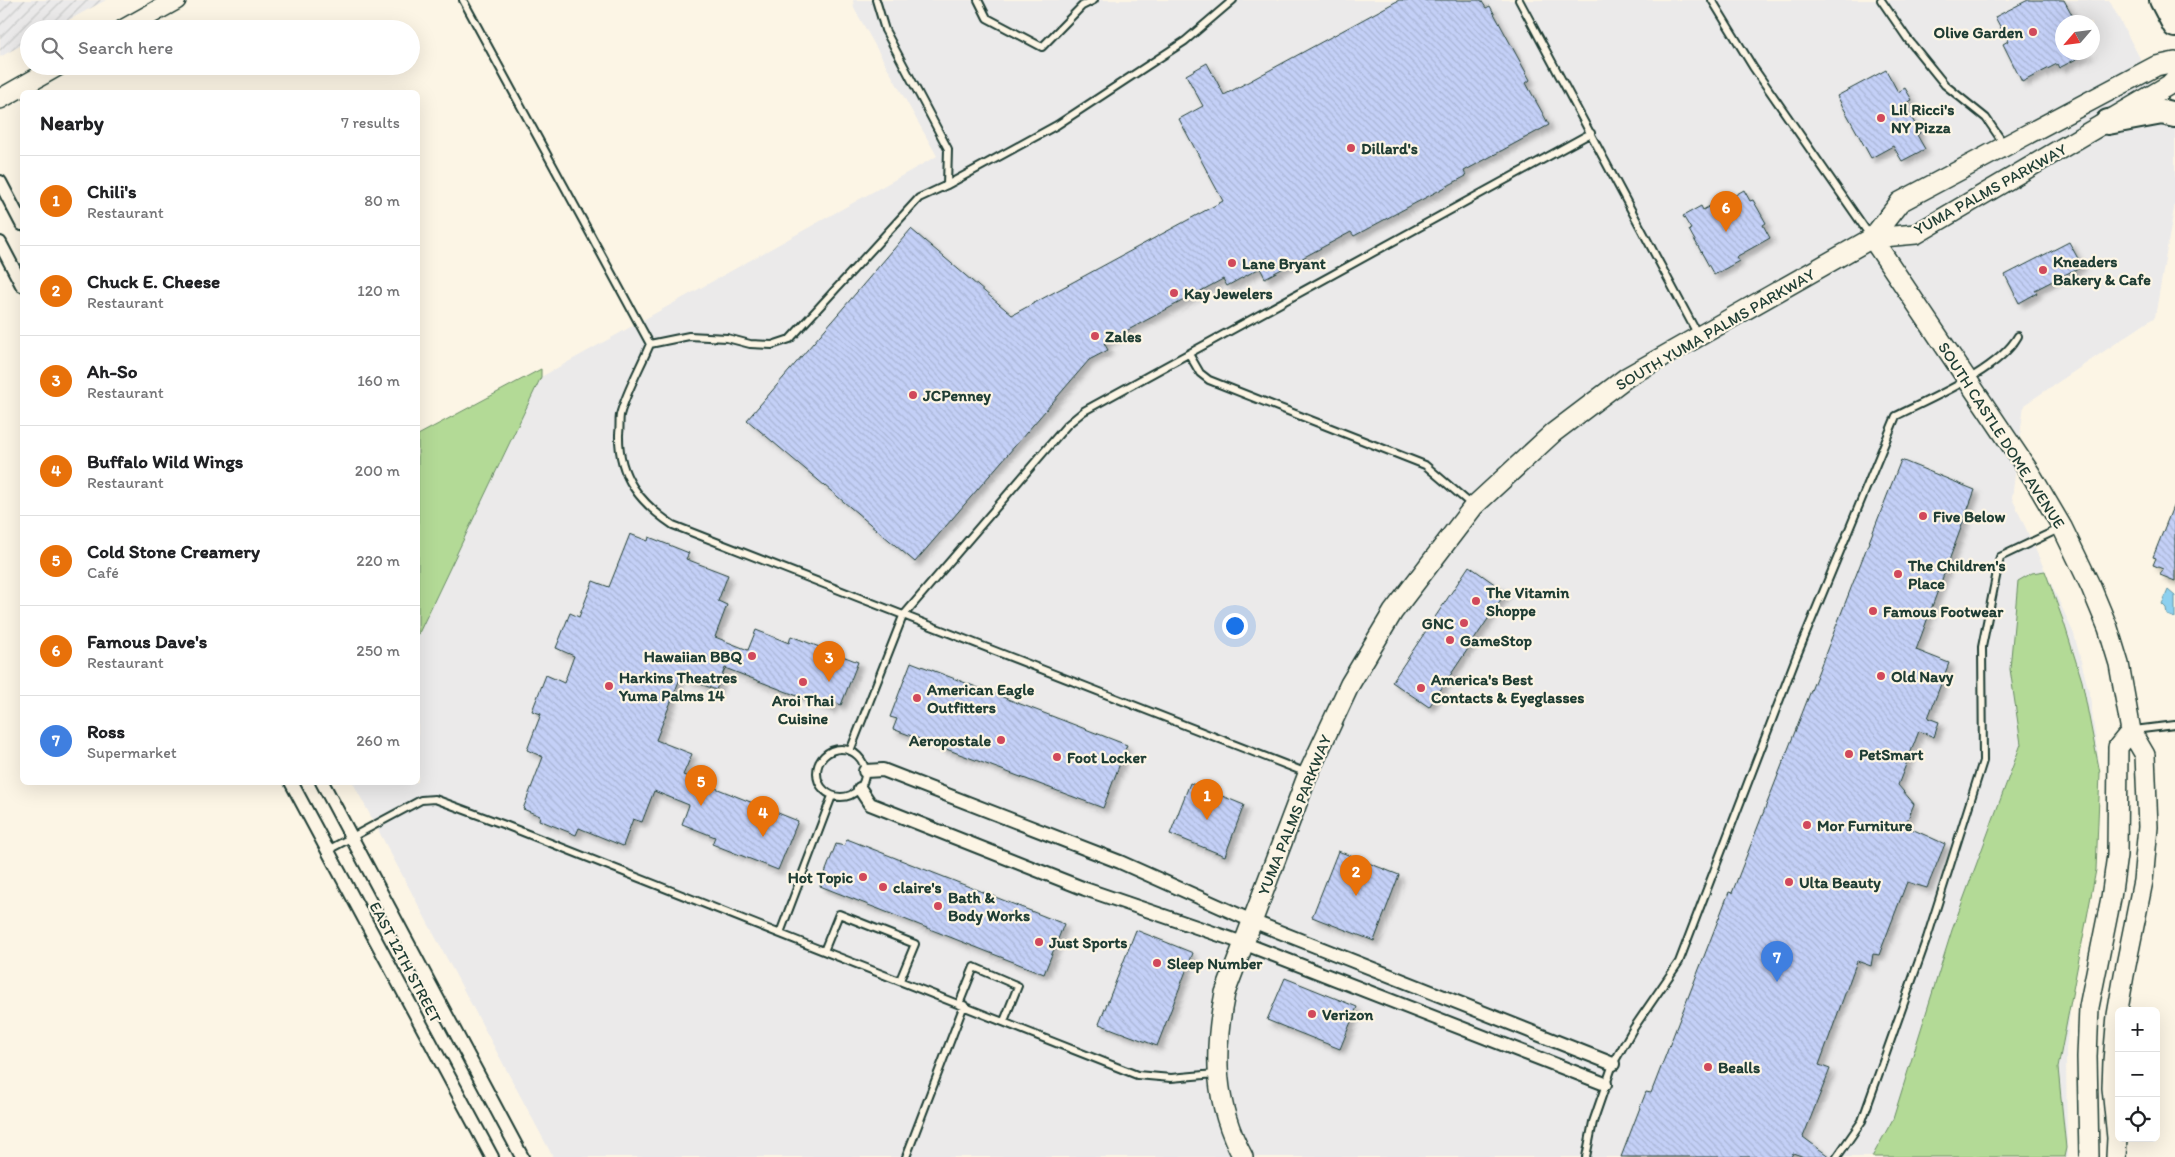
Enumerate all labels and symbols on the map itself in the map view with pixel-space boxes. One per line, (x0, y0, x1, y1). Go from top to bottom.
north arrow (2055, 15, 2100, 60)
place label: Olive Garden (1934, 23, 2023, 42)
marker: Olive Garden (2027, 26, 2039, 38)
place label: Lil Ricci's NY Pizza (1891, 100, 1954, 137)
marker: Lil Ricci's NY Pizza (1875, 112, 1887, 124)
place label: Dillard's (1361, 139, 1418, 158)
street label: YUMA PALMS PARKWAY (1911, 140, 2070, 239)
marker: Dillard's (1345, 142, 1357, 154)
pin: 6 (1710, 191, 1742, 232)
place label: Kneaders Bakery & Cafe (2053, 252, 2151, 290)
place label: Lane Bryant (1242, 254, 1326, 274)
marker: Lane Bryant (1226, 257, 1238, 269)
street label: SOUTH YUMA PALMS PARKWAY (1612, 264, 1818, 394)
marker: Kneaders Bakery & Cafe (2037, 264, 2049, 276)
place label: Kay Jewelers (1184, 284, 1273, 304)
marker: Kay Jewelers (1168, 287, 1180, 299)
place label: Zales (1105, 327, 1142, 346)
marker: Zales (1089, 330, 1101, 342)
street label: SOUTH CASTLE DOME AVENUE (1934, 338, 2069, 532)
place label: JCPenney (922, 386, 991, 406)
marker: JCPenney (907, 389, 919, 401)
place label: Five Below (1933, 507, 2005, 526)
marker: Five Below (1917, 510, 1929, 522)
place label: The Children's Place (1907, 556, 2006, 593)
marker: The Children's Place (1892, 568, 1904, 580)
place label: The Vitamin Shoppe (1485, 583, 1570, 621)
marker: The Vitamin Shoppe (1470, 595, 1482, 607)
place label: Famous Footwear (1883, 602, 2004, 621)
marker: Famous Footwear (1867, 605, 1879, 617)
your location (1222, 613, 1248, 639)
place label: GNC (1422, 614, 1455, 633)
marker: GNC (1458, 617, 1470, 629)
place label: GameStop (1460, 631, 1533, 651)
marker: GameStop (1444, 634, 1456, 646)
pin: 3 (813, 641, 845, 682)
place label: Hawaiian BBQ (644, 647, 742, 666)
marker: Hawaiian BBQ (746, 650, 758, 662)
place label: Old Navy (1891, 667, 1954, 687)
place label: Harkins Theatres Yuma Palms 14 (618, 668, 737, 705)
place label: America's Best Contacts & Eyeglasses (1430, 670, 1584, 708)
marker: Old Navy (1875, 670, 1887, 682)
marker: Aroi Thai Cuisine (797, 676, 809, 688)
marker: Harkins Theatres Yuma Palms 14 (603, 680, 615, 692)
place label: American Eagle Outfitters (926, 680, 1035, 717)
marker: America's Best Contacts & Eyeglasses (1415, 682, 1427, 694)
place label: Aroi Thai Cuisine (771, 691, 834, 728)
marker: American Eagle Outfitters (911, 692, 923, 704)
place label: Aeropostale (908, 731, 991, 751)
street label: YUMA PALMS PARKWAY (1253, 732, 1335, 898)
marker: Aeropostale (995, 734, 1007, 746)
place label: PetSmart (1859, 745, 1923, 764)
place label: Foot Locker (1067, 748, 1147, 767)
marker: PetSmart (1843, 748, 1855, 760)
marker: Foot Locker (1051, 751, 1063, 763)
pin: 5 (685, 765, 717, 806)
pin: 1 (1191, 779, 1223, 820)
pin: 4 (747, 796, 779, 837)
place label: Mor Furniture (1817, 816, 1913, 835)
marker: Mor Furniture (1801, 819, 1813, 831)
pin: 2 (1340, 855, 1372, 896)
place label: Hot Topic (788, 868, 853, 888)
marker: Hot Topic (857, 871, 869, 883)
place label: Ulta Beauty (1799, 873, 1881, 893)
marker: Ulta Beauty (1783, 876, 1795, 888)
place label: claire's (893, 878, 942, 897)
marker: claire's (877, 881, 889, 893)
place label: Bath & Body Works (948, 888, 1030, 926)
street label: EAST 12TH STREET (366, 898, 446, 1026)
marker: Bath & Body Works (932, 900, 944, 912)
place label: Just Sports (1048, 933, 1127, 953)
marker: Just Sports (1033, 936, 1045, 948)
pin: 7 (1761, 941, 1793, 982)
place label: Sleep Number (1167, 954, 1263, 974)
marker: Sleep Number (1151, 957, 1163, 969)
place label: Verizon (1322, 1005, 1374, 1024)
marker: Verizon (1306, 1008, 1318, 1020)
place label: Bealls (1718, 1058, 1760, 1077)
marker: Bealls (1702, 1061, 1714, 1073)

